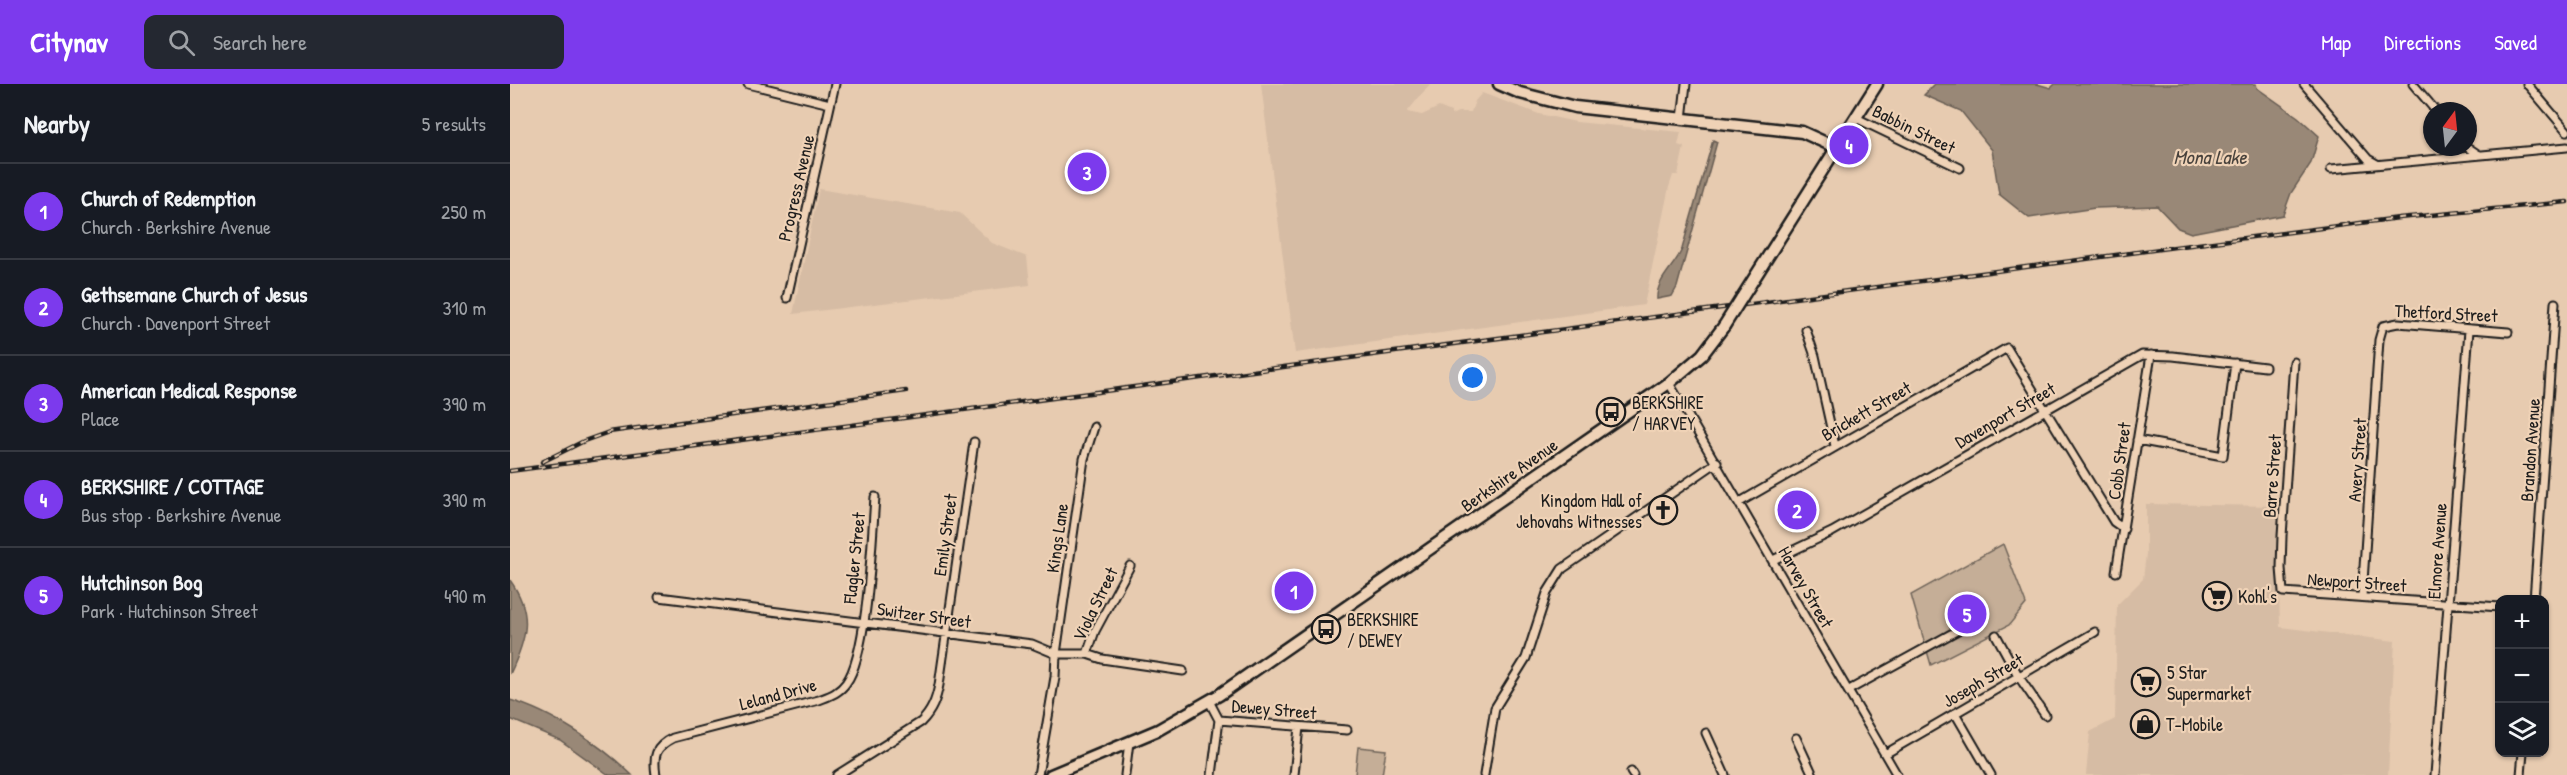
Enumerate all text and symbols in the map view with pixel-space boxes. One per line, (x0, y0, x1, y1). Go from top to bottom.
search box (144, 15, 564, 69)
text: Citynav (30, 23, 108, 61)
icon: search (165, 26, 198, 59)
text: Search here (213, 27, 307, 57)
text: Map (2321, 28, 2351, 57)
text: Directions (2384, 28, 2461, 57)
text: Saved (2494, 28, 2537, 57)
street label: Babbin Street (1868, 98, 1960, 160)
north arrow (2423, 102, 2477, 156)
text: Nearby (24, 106, 90, 141)
text: 5 results (422, 110, 486, 137)
pin: 4 (1830, 122, 1868, 168)
street label: Progress Avenue (772, 132, 820, 244)
water label: Mona Lake (2174, 143, 2248, 170)
pin: 3 (1068, 150, 1106, 194)
text: Church of Redemption (81, 183, 256, 213)
text: 1 (40, 198, 47, 225)
text: 250 m (441, 198, 486, 225)
text: Church · Berkshire Avenue (81, 213, 271, 240)
text: Gethsemane Church of Jesus (81, 279, 308, 309)
text: 2 (39, 294, 48, 321)
text: 310 m (443, 294, 486, 321)
street label: Thetford Street (2394, 298, 2499, 328)
text: Church · Davenport Street (81, 309, 270, 336)
your location (1458, 363, 1487, 392)
text: American Medical Response (81, 375, 297, 405)
street label: Brickett Street (1816, 375, 1916, 447)
street label: Davenport Street (1950, 376, 2061, 454)
text: 3 (39, 390, 48, 417)
text: 390 m (443, 390, 486, 417)
place label: BERKSHIRE / HARVEY (1632, 390, 1704, 436)
bus stop icon: BERKSHIRE / HARVEY (1595, 396, 1627, 428)
street label: Brandon Avenue (2514, 398, 2546, 502)
text: Place (81, 405, 120, 432)
street label: Avery Street (2342, 417, 2372, 503)
street label: Cobb Street (2101, 420, 2137, 501)
street label: Berkshire Avenue (1456, 432, 1562, 518)
street label: Barre Street (2257, 433, 2287, 518)
text: BERKSHIRE / COTTAGE (81, 471, 264, 501)
text: 4 (40, 486, 47, 513)
text: 390 m (443, 486, 486, 513)
place label: Kingdom Hall of Jehovahs Witnesses (1516, 488, 1643, 534)
pin: 2 (1778, 488, 1816, 532)
street label: Emily Street (927, 492, 963, 578)
church icon: Kingdom Hall of Jehovahs Witnesses (1647, 494, 1679, 526)
text: Bus stop · Berkshire Avenue (81, 501, 282, 528)
street label: Kings Lane (1040, 502, 1074, 574)
street label: Elmore Avenue (2421, 502, 2453, 600)
street label: Flagler Street (837, 510, 871, 606)
street label: Harvey Street (1773, 542, 1840, 633)
street label: Viola Street (1066, 562, 1124, 645)
street label: Newport Street (2307, 566, 2408, 598)
text: Hutchinson Bog (81, 567, 202, 597)
pin: 1 (1274, 568, 1314, 614)
supermarket icon: Kohl's (2201, 580, 2233, 612)
text: 5 (39, 582, 48, 609)
text: 490 m (444, 582, 486, 609)
place label: Kohl's (2238, 584, 2277, 609)
pin: 5 (1948, 592, 1986, 636)
map controls (2495, 595, 2549, 757)
button: + (2495, 595, 2549, 649)
street label: Switzer Street (875, 596, 973, 634)
text: Park · Hutchinson Street (81, 597, 258, 624)
place label: BERKSHIRE / DEWEY (1347, 607, 1419, 653)
bus stop icon: BERKSHIRE / DEWEY (1310, 613, 1342, 645)
street label: Joseph Street (1938, 646, 2029, 713)
button: − (2495, 649, 2549, 703)
place label: 5 Star Supermarket (2167, 660, 2252, 706)
supermarket icon: 5 Star Supermarket (2130, 666, 2162, 698)
street label: Leland Drive (737, 672, 819, 716)
street label: Dewey Street (1231, 693, 1318, 725)
button: layers (2495, 703, 2549, 757)
shop icon: T-Mobile (2129, 708, 2161, 740)
place label: T-Mobile (2166, 712, 2223, 737)

